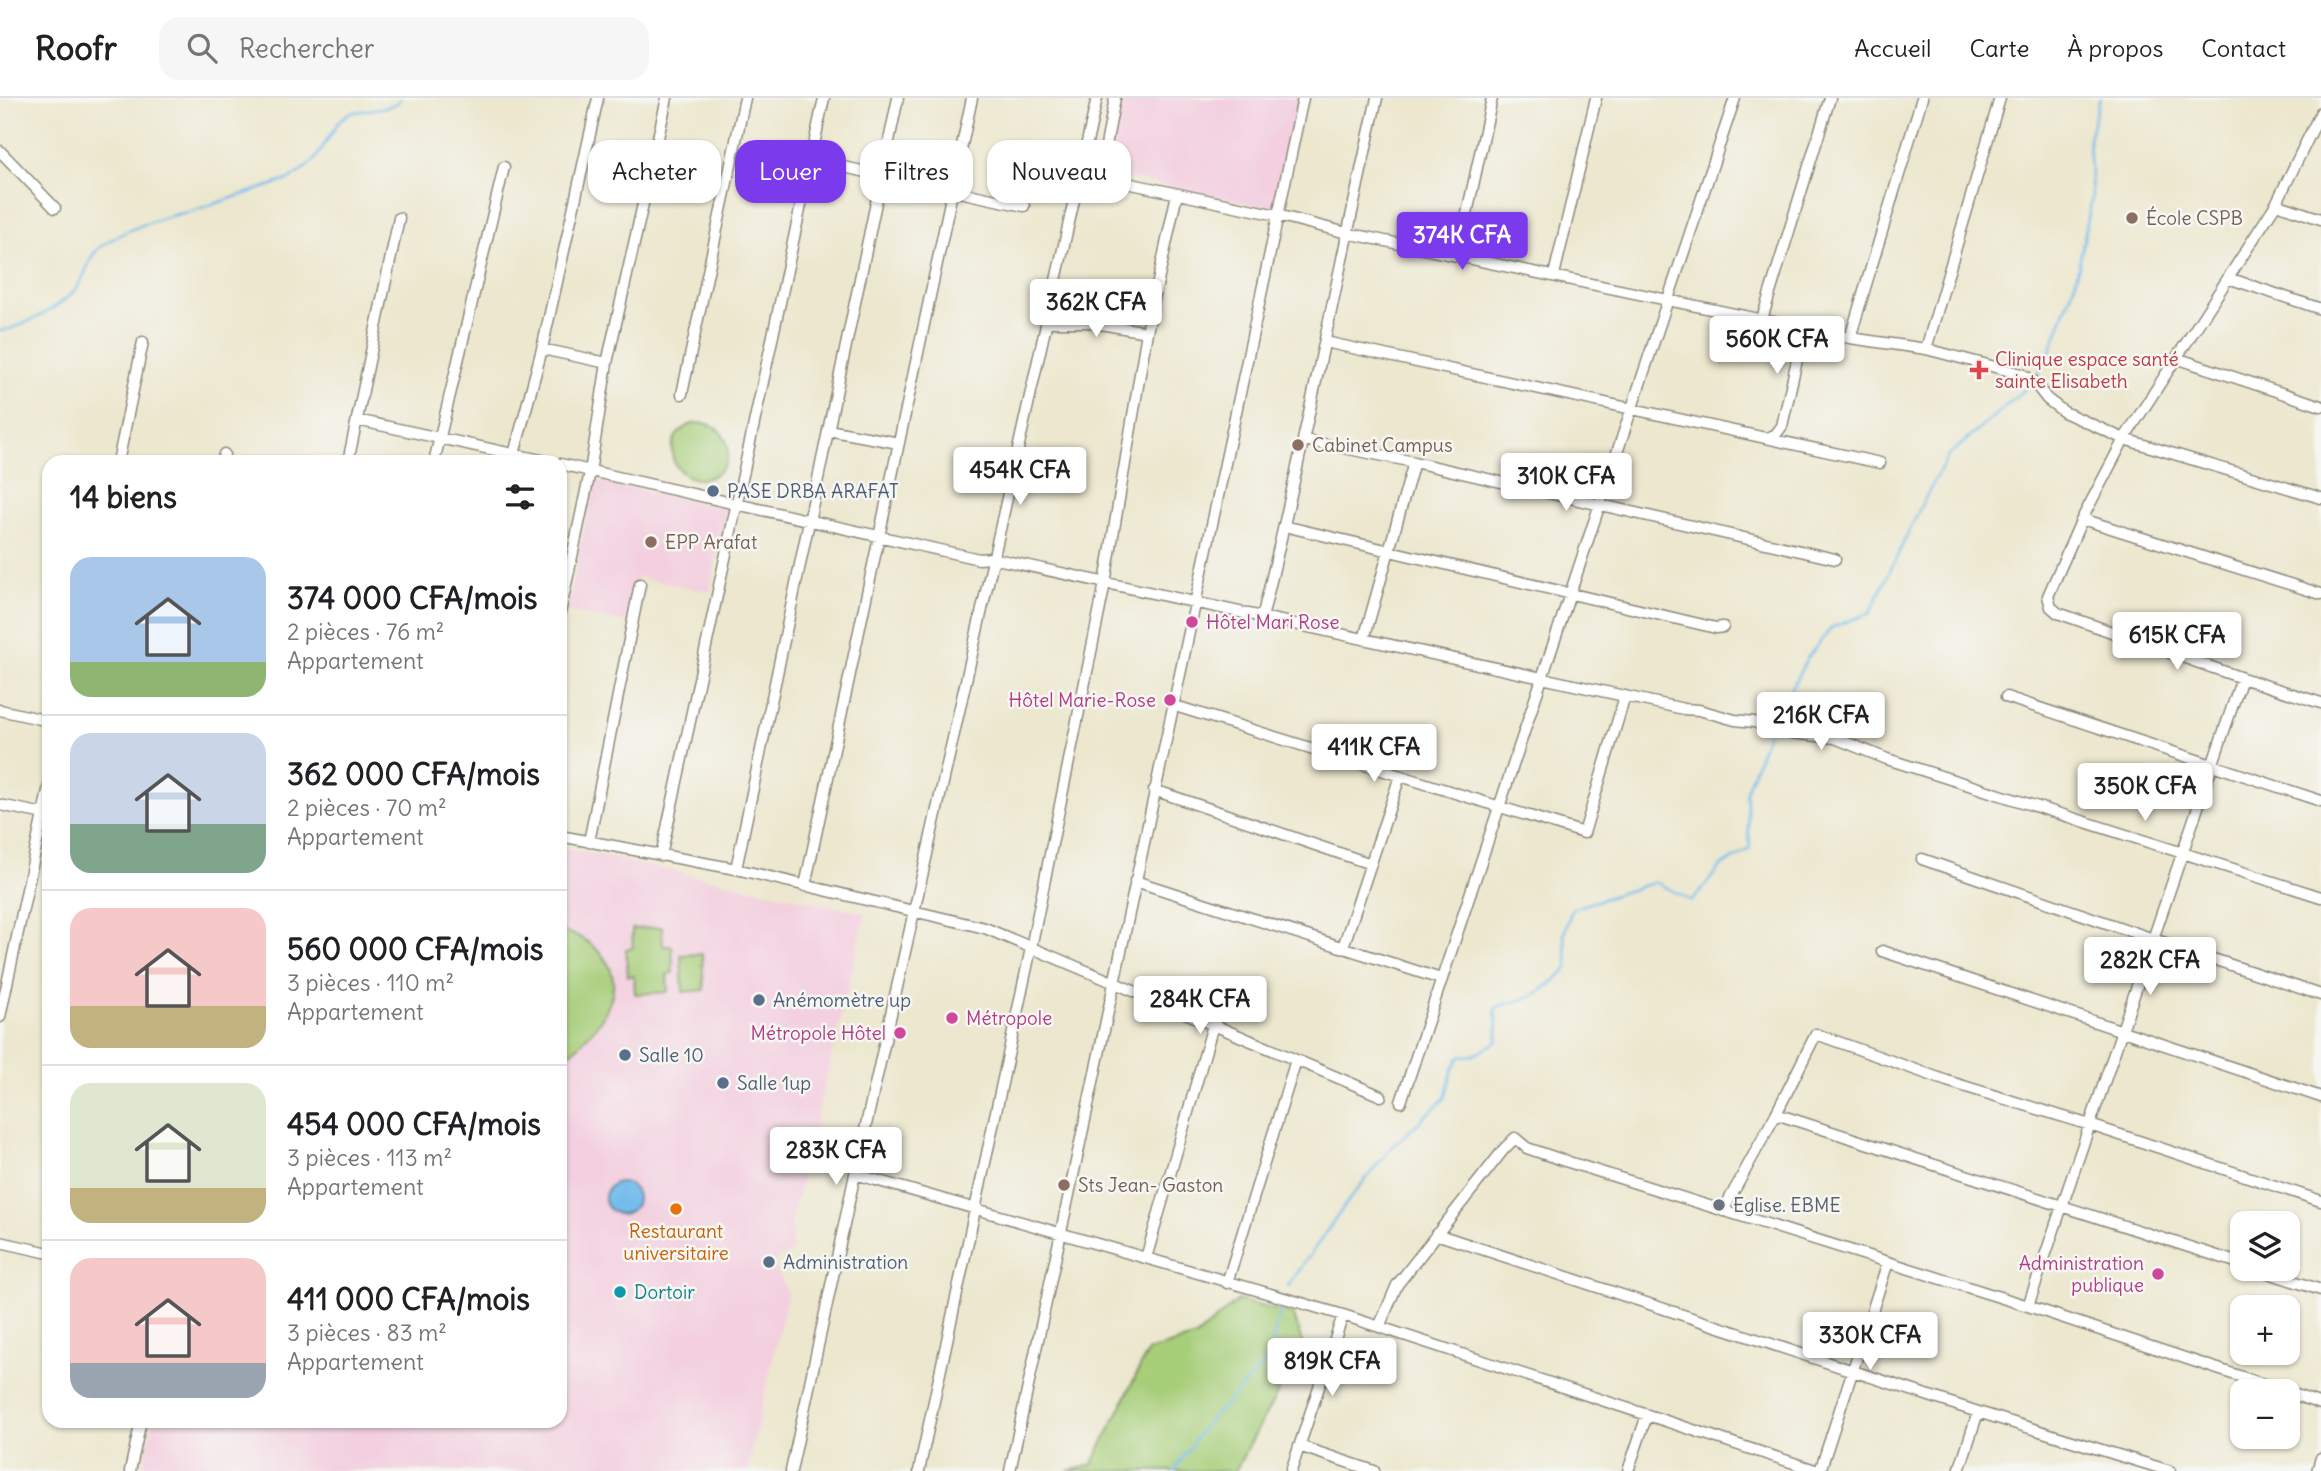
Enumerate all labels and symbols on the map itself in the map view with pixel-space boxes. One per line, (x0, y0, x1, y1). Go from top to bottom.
place label: École CSPB (2146, 206, 2243, 230)
marker: École CSPB (2124, 210, 2140, 226)
pin: 374K CFA (1390, 212, 1534, 272)
pin: 362K CFA (1024, 280, 1168, 339)
pin: 560K CFA (1705, 316, 1849, 376)
place label: Clinique espace santé sainte Elisabeth (1995, 347, 2179, 393)
marker: Clinique espace santé sainte Elisabeth (1969, 360, 1989, 380)
place label: Cabinet Campus (1312, 433, 1453, 457)
marker: Cabinet Campus (1290, 437, 1306, 453)
pin: 454K CFA (948, 448, 1092, 507)
pin: 310K CFA (1494, 454, 1638, 513)
place label: PASE DRBA ARAFAT (727, 479, 899, 503)
marker: PASE DRBA ARAFAT (705, 483, 721, 499)
place label: EPP Arafat (665, 530, 757, 554)
marker: EPP Arafat (643, 534, 659, 550)
place label: Hôtel Mari Rose (1206, 610, 1340, 634)
pin: 615K CFA (2105, 612, 2249, 672)
marker: Hôtel Mari Rose (1184, 614, 1200, 630)
place label: Hôtel Marie-Rose (1009, 688, 1156, 712)
marker: Hôtel Marie-Rose (1162, 692, 1178, 708)
pin: 216K CFA (1749, 692, 1893, 752)
pin: 411K CFA (1302, 724, 1446, 784)
pin: 350K CFA (2073, 764, 2217, 823)
pin: 282K CFA (2078, 937, 2222, 997)
pin: 284K CFA (1128, 976, 1272, 1036)
place label: Anémomètre up (773, 988, 911, 1012)
marker: Anémomètre up (751, 992, 767, 1008)
place label: Métropole (966, 1006, 1052, 1030)
marker: Métropole (944, 1010, 960, 1026)
place label: Métropole Hôtel (750, 1021, 886, 1045)
marker: Métropole Hôtel (892, 1025, 908, 1041)
place label: Salle 10 (639, 1043, 704, 1067)
marker: Salle 10 (617, 1047, 633, 1063)
place label: Salle 1up (737, 1071, 811, 1095)
marker: Salle 1up (715, 1075, 731, 1091)
pin: 283K CFA (764, 1128, 908, 1187)
place label: Sts Jean- Gaston (1078, 1173, 1223, 1197)
marker: Sts Jean- Gaston (1056, 1177, 1072, 1193)
place label: Eglise. EBME (1733, 1193, 1841, 1217)
marker: Eglise. EBME (1711, 1197, 1727, 1213)
marker: Restaurant universitaire (668, 1201, 684, 1217)
place label: Restaurant universitaire (623, 1219, 729, 1265)
place label: Administration (783, 1250, 908, 1274)
place label: Administration publique (2019, 1251, 2144, 1297)
marker: Administration (761, 1254, 777, 1270)
marker: Administration publique (2150, 1266, 2166, 1282)
place label: Dortoir (634, 1280, 695, 1304)
marker: Dortoir (612, 1284, 628, 1300)
pin: 330K CFA (1798, 1312, 1942, 1372)
pin: 819K CFA (1260, 1338, 1404, 1398)

